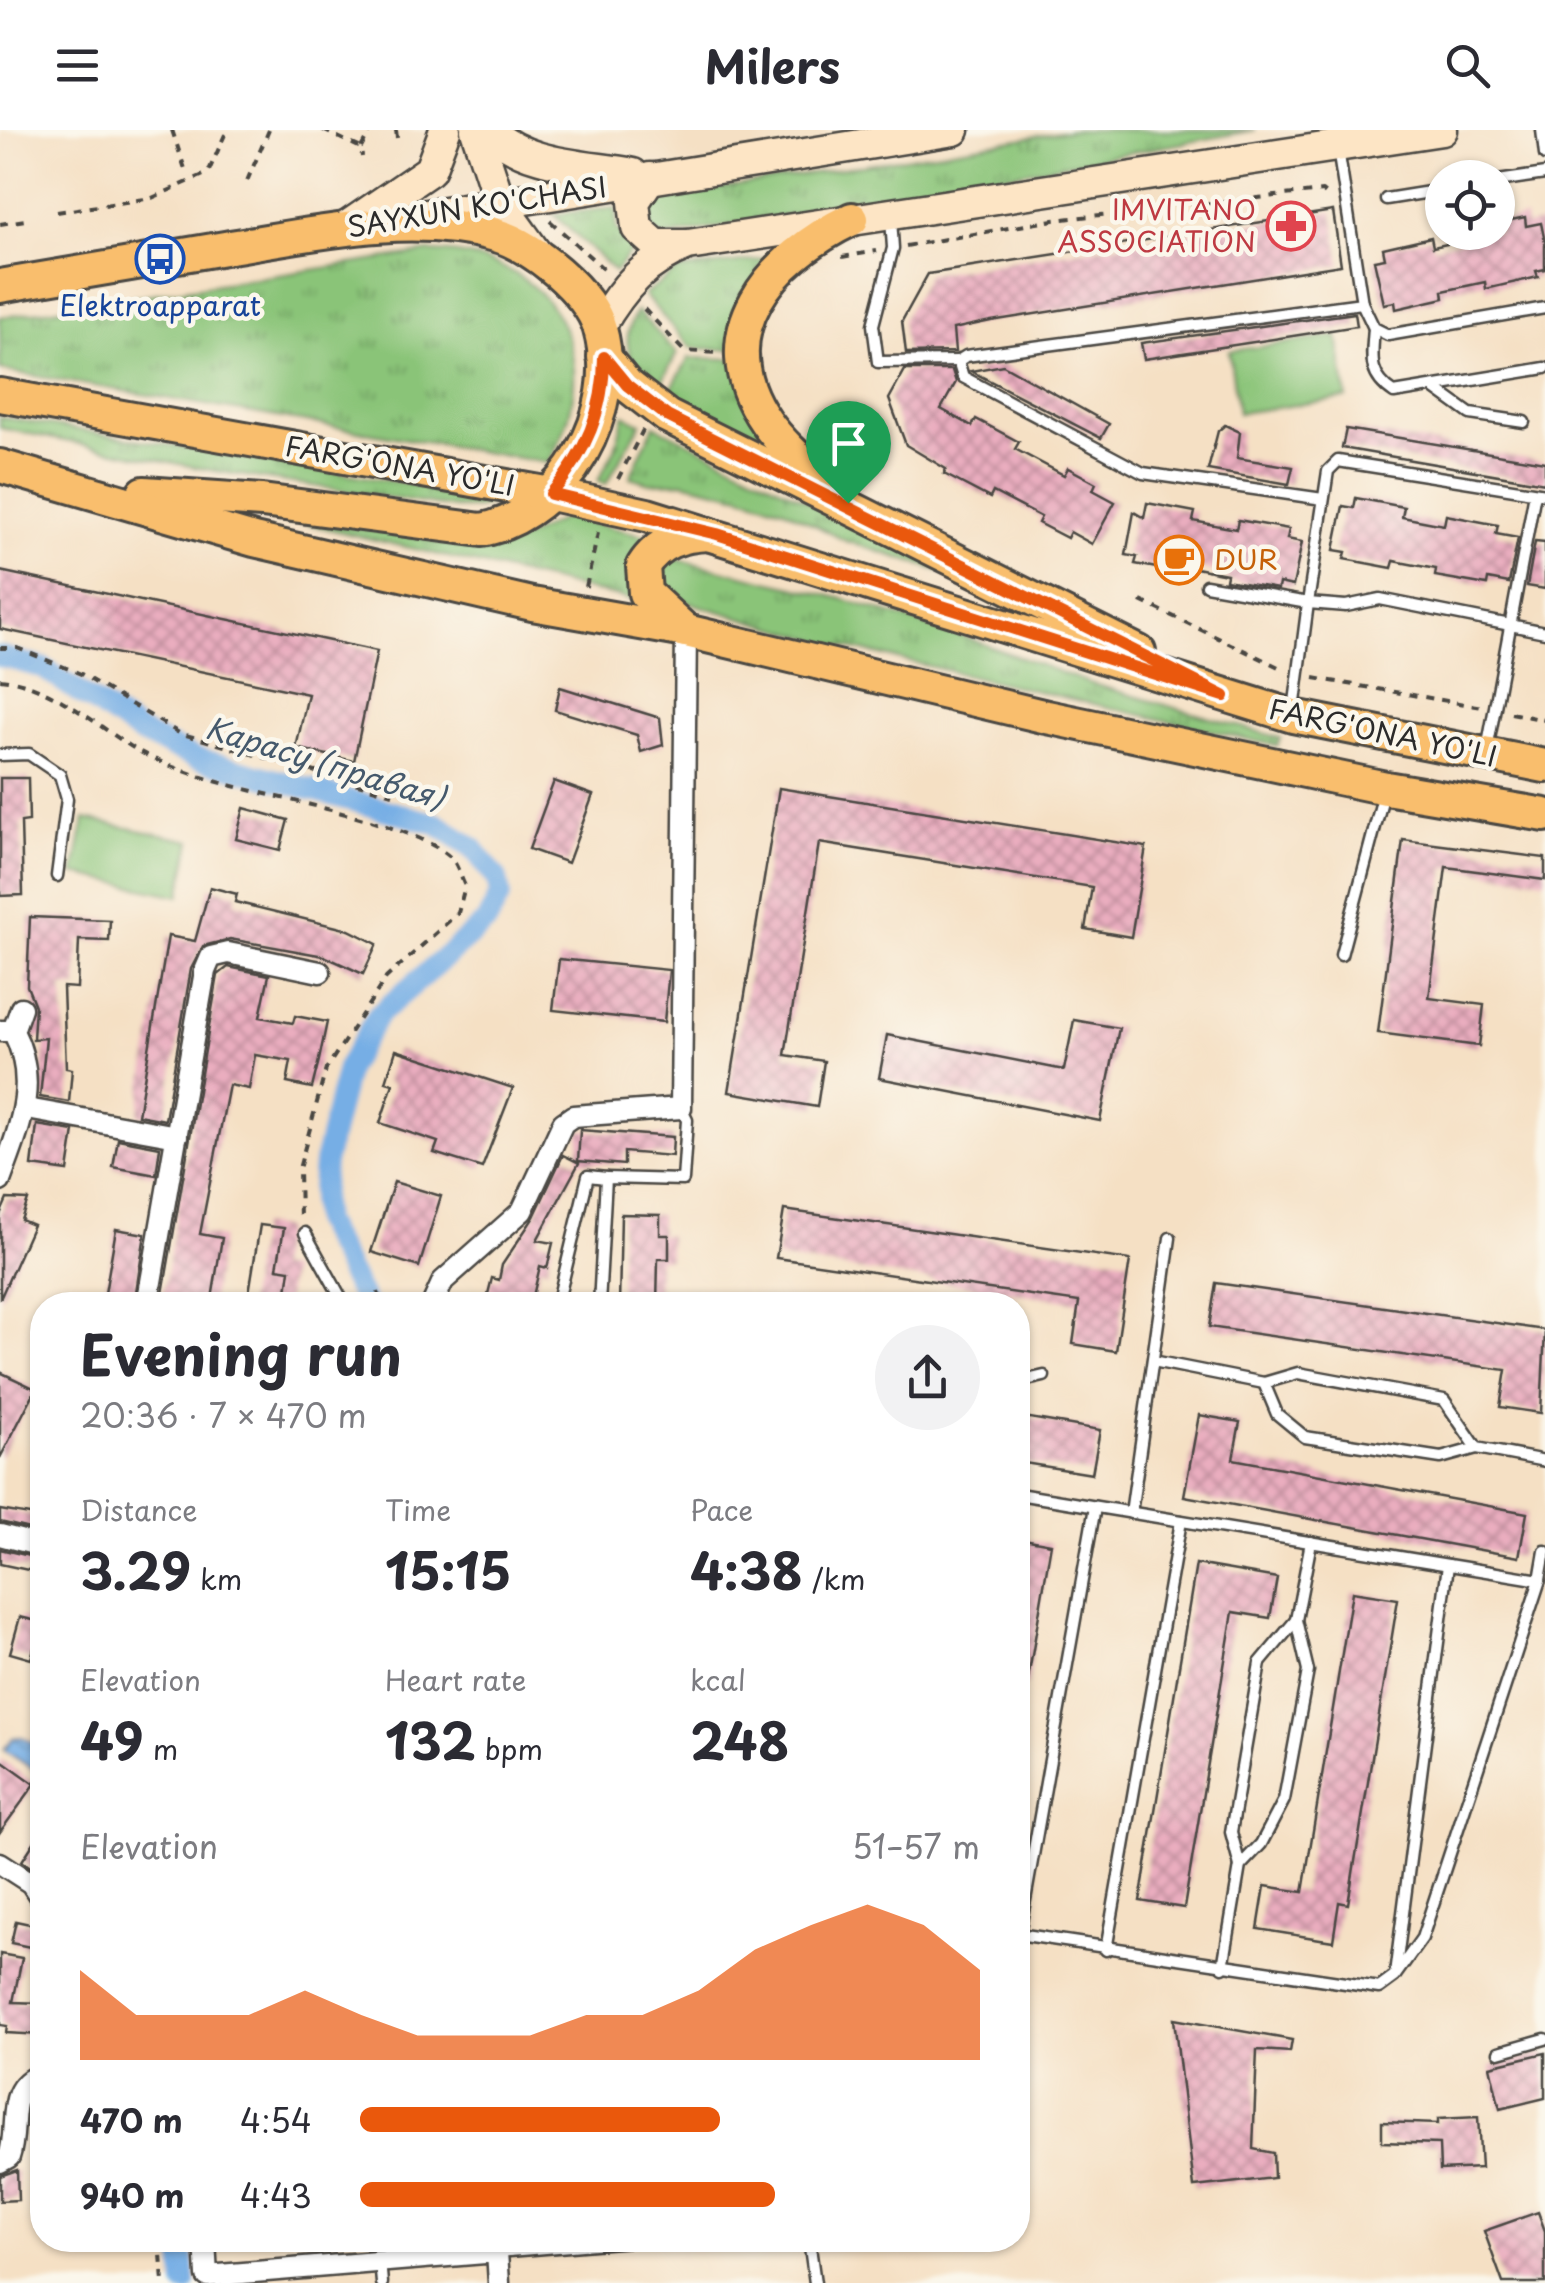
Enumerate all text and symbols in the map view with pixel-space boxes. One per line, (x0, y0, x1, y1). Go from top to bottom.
text: Milers (705, 31, 840, 99)
icon: menu (50, 38, 105, 93)
icon: search (1440, 38, 1495, 93)
map controls (1425, 160, 1515, 250)
button: locate (1425, 160, 1515, 250)
street label: SAYXUN KO'CHASI (344, 164, 610, 247)
place label: IMVITANO ASSOCIATION (1057, 187, 1256, 262)
pharmacy icon: IMVITANO ASSOCIATION (1265, 200, 1317, 252)
bus stop icon: Elektroapparat (134, 233, 186, 285)
place label: Elektroapparat (59, 283, 261, 326)
pin (806, 401, 891, 504)
icon: arrive (821, 416, 876, 471)
street label: FARG'ONA YO'LI (282, 423, 518, 506)
cafe icon: DUR (1153, 534, 1205, 586)
place label: DUR (1214, 537, 1278, 580)
street label: FARG'ONA YO'LI (1265, 686, 1501, 777)
water label: Карасу (правая) (201, 704, 453, 820)
text: Evening run (80, 1312, 402, 1395)
button: share (875, 1325, 980, 1430)
text: 20:36 · 7 × 470 m (80, 1391, 367, 1439)
text: Distance (80, 1488, 198, 1531)
text: Time (385, 1488, 451, 1531)
text: Pace (690, 1488, 753, 1531)
text: 3.29 (80, 1531, 191, 1607)
text: 15:15 (385, 1531, 511, 1607)
text: 4:38 (690, 1531, 803, 1607)
text: km (191, 1557, 242, 1600)
text: /km (803, 1557, 866, 1600)
text: Elevation (80, 1658, 201, 1701)
text: Heart rate (385, 1658, 526, 1701)
text: kcal (690, 1658, 746, 1701)
text: 49 (80, 1701, 144, 1777)
text: 132 (385, 1701, 476, 1777)
text: 248 (690, 1701, 789, 1777)
text: m (144, 1727, 178, 1770)
text: bpm (476, 1727, 543, 1770)
text: Elevation (80, 1822, 218, 1870)
text: 51–57 m (852, 1822, 980, 1870)
text: 470 m (80, 2096, 183, 2144)
text: 4:54 (240, 2096, 312, 2144)
text: 940 m (80, 2171, 184, 2219)
text: 4:43 (240, 2171, 312, 2219)

